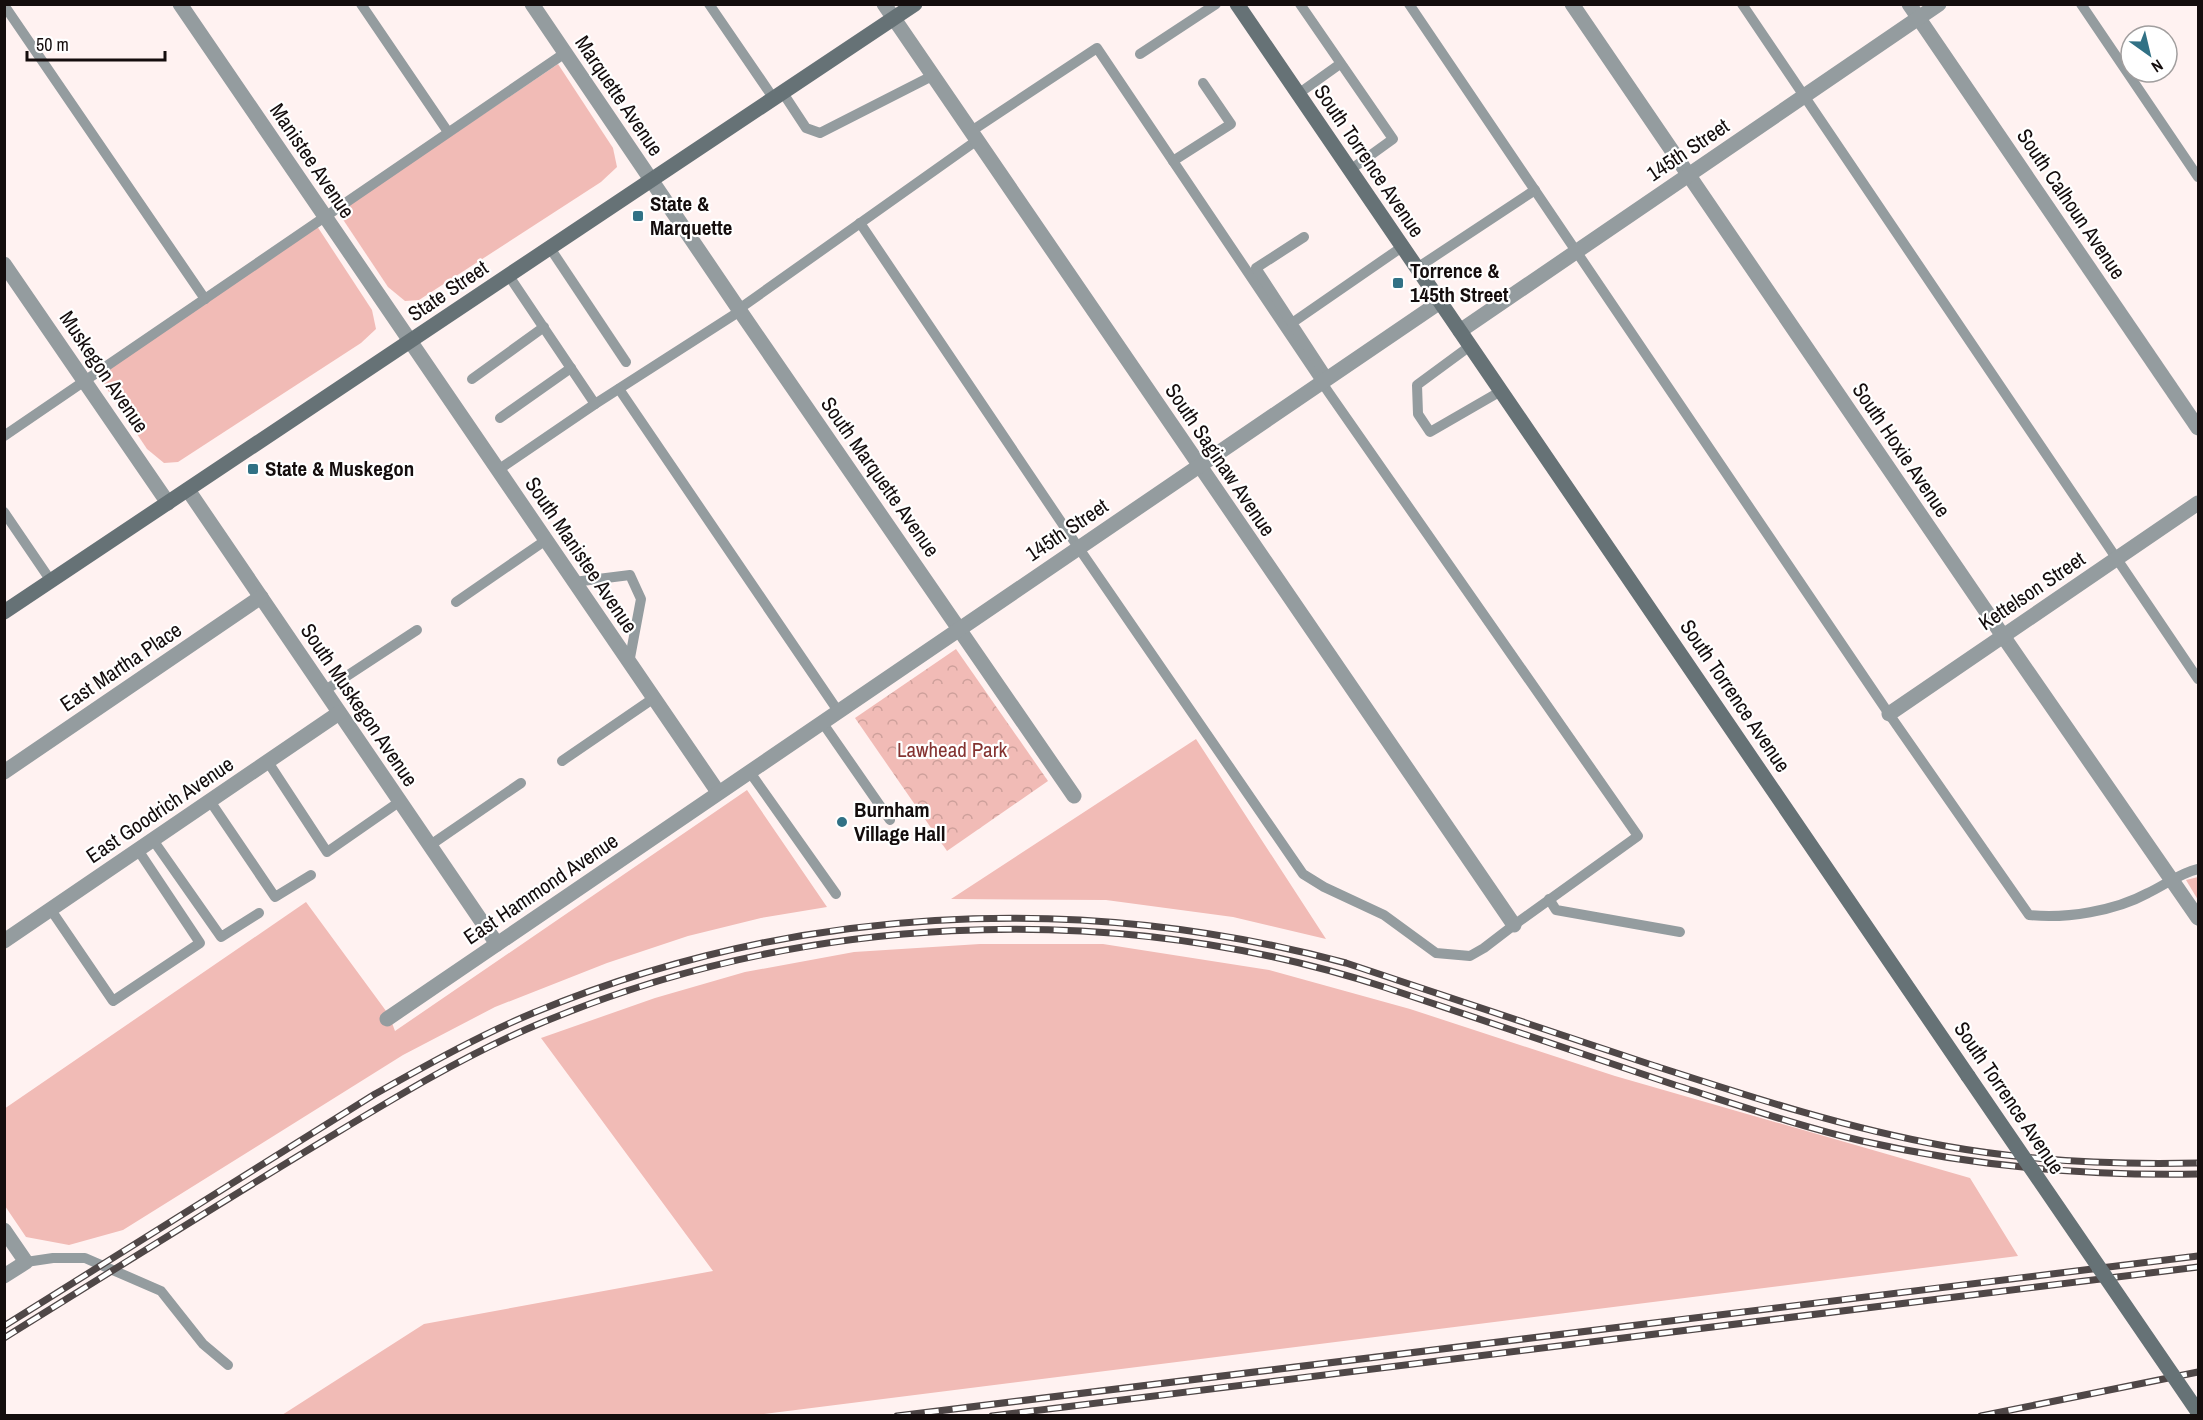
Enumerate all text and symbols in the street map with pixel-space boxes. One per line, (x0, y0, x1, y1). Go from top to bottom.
scale bar (27, 24, 165, 62)
north arrow (2119, 24, 2179, 84)
street label: Marquette Avenue (568, 30, 670, 162)
text: 50 m (36, 32, 69, 57)
text: N (2147, 55, 2167, 78)
street label: South Torrence Avenue (1308, 79, 1431, 243)
street label: Manistee Avenue (263, 98, 362, 224)
street label: 145th Street (1641, 111, 1735, 188)
street label: South Calhoun Avenue (2010, 123, 2133, 285)
place label: State & Marquette (650, 189, 732, 242)
marker: State & Marquette (631, 209, 645, 223)
street label: State Street (402, 253, 494, 328)
place label: Torrence & 145th Street (1410, 256, 1509, 309)
marker: Torrence & 145th Street (1391, 276, 1405, 290)
street label: Muskegon Avenue (53, 305, 156, 438)
street label: South Hoxie Avenue (1846, 377, 1957, 523)
street label: South Saginaw Avenue (1158, 378, 1282, 542)
street label: South Marquette Avenue (814, 391, 947, 563)
place label: State & Muskegon (265, 454, 414, 483)
marker: State & Muskegon (246, 462, 260, 476)
street label: South Manistee Avenue (518, 471, 644, 639)
street label: 145th Street (1020, 491, 1114, 568)
street label: Kettelson Street (1973, 544, 2091, 637)
street label: South Torrence Avenue (1674, 614, 1797, 778)
street label: East Martha Place (54, 615, 187, 718)
street label: South Muskegon Avenue (294, 617, 425, 792)
park label: Lawhead Park (897, 735, 1007, 764)
street label: East Goodrich Avenue (80, 749, 239, 870)
place label: Burnham Village Hall (854, 795, 946, 848)
marker: Burnham Village Hall (835, 815, 849, 829)
street label: East Hammond Avenue (458, 826, 624, 951)
street label: South Torrence Avenue (1948, 1016, 2071, 1180)

